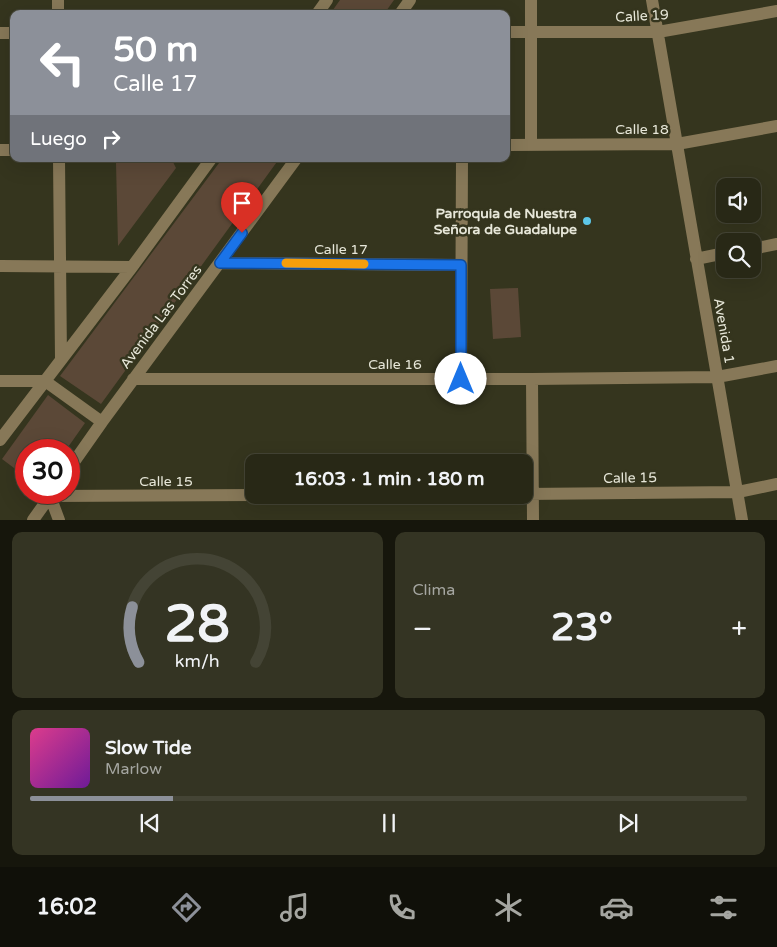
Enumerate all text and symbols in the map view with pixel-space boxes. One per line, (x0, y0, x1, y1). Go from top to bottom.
street label: Calle 19 (615, 6, 669, 26)
text: 50 m (113, 29, 198, 71)
icon: left (30, 30, 95, 95)
text: Calle 17 (113, 71, 197, 97)
street label: Calle 18 (615, 121, 669, 138)
icon: right (97, 125, 125, 153)
text: Luego (30, 128, 87, 150)
map controls (716, 178, 761, 278)
button: sound (716, 178, 761, 223)
pin (221, 182, 263, 233)
icon: arrive (228, 189, 256, 217)
place label: Parroquia de Nuestra Señora de Guadalupe (434, 205, 577, 238)
marker: Parroquia de Nuestra Señora de Guadalupe (581, 215, 593, 227)
button: search (716, 233, 761, 278)
street label: Calle 17 (314, 241, 368, 258)
street label: Avenida Las Torres (117, 262, 206, 372)
street label: Avenida 1 (710, 297, 738, 365)
position arrow (434, 352, 486, 404)
street label: Calle 16 (368, 356, 422, 373)
speed limit sign: 30 (15, 439, 80, 504)
text: 16:03 · 1 min · 180 m (293, 468, 485, 490)
street label: Calle 15 (603, 469, 657, 487)
street label: Calle 15 (139, 473, 193, 490)
text: Clima (413, 580, 455, 600)
text: 28 (165, 593, 230, 656)
text: 23° (551, 605, 613, 651)
text: − (413, 612, 432, 646)
text: + (731, 612, 747, 646)
text: km/h (175, 651, 220, 672)
text: Slow Tide (105, 737, 192, 759)
text: Marlow (105, 759, 162, 779)
icon: previous (136, 809, 164, 837)
icon: pause (375, 809, 403, 837)
icon: next (614, 809, 642, 837)
icon: directions (169, 890, 204, 925)
icon: music (277, 890, 312, 925)
icon: phone (384, 890, 419, 925)
icon: climate (491, 890, 526, 925)
icon: car (599, 890, 634, 925)
icon: filters (706, 890, 741, 925)
text: 16:02 (36, 894, 97, 920)

